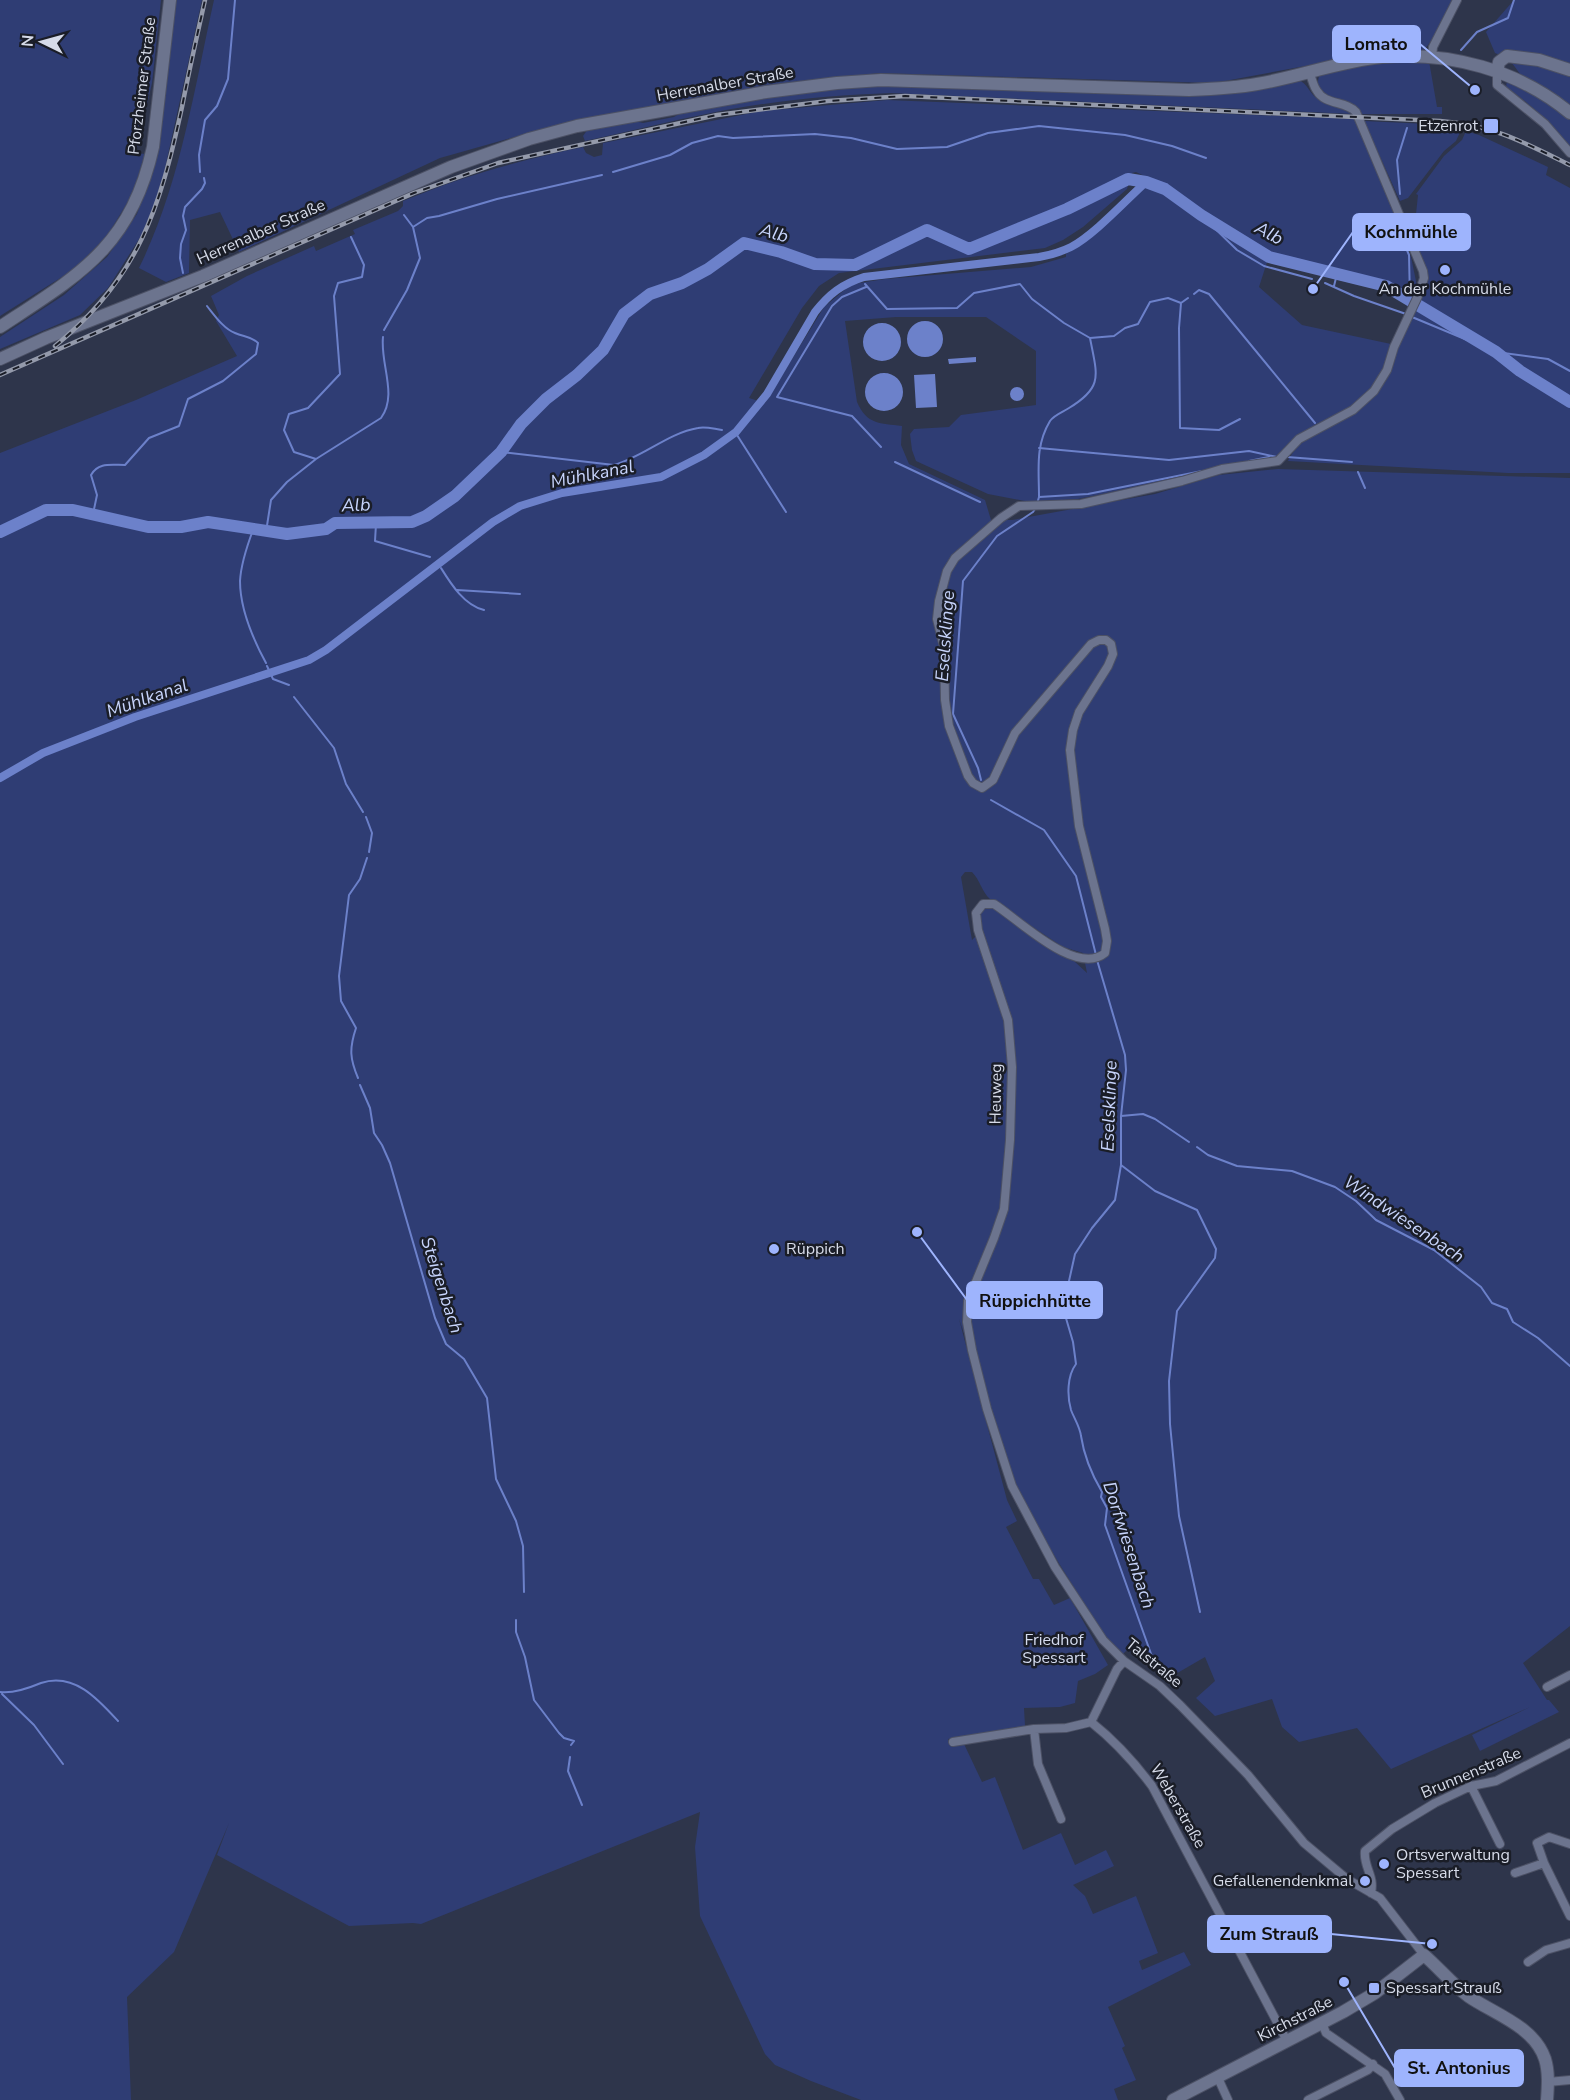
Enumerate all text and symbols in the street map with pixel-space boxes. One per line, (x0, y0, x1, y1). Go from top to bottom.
north arrow (12, 12, 72, 72)
street label: Pforzheimer Straße (123, 16, 161, 156)
callout: Lomato (1333, 26, 1420, 62)
text: Lomato (1344, 32, 1408, 56)
text: N (17, 34, 40, 48)
street label: Herrenalber Straße (655, 61, 795, 107)
place label: Etzenrot (1418, 115, 1478, 137)
marker: Etzenrot (1482, 117, 1500, 135)
street label: Herrenalber Straße (193, 194, 329, 270)
callout: Kochmühle (1353, 214, 1470, 250)
water label: Alb (1250, 215, 1287, 250)
water label: Alb (756, 217, 791, 249)
text: Kochmühle (1364, 220, 1458, 244)
marker: An der Kochmühle (1438, 263, 1452, 277)
place label: An der Kochmühle (1379, 278, 1511, 300)
water label: Mühlkanal (548, 454, 636, 494)
water label: Alb (340, 493, 371, 518)
water label: Eselsklinge (930, 589, 960, 682)
water label: Mühlkanal (103, 673, 191, 723)
water label: Eselsklinge (1095, 1060, 1123, 1152)
street label: Heuweg (984, 1063, 1008, 1125)
water label: Windwiesenbach (1339, 1170, 1469, 1268)
water label: Steigenbach (415, 1234, 469, 1336)
place label: Rüppich (786, 1238, 845, 1260)
marker: Rüppich (767, 1242, 781, 1256)
callout: Rüppichhütte (967, 1282, 1102, 1318)
text: Rüppichhütte (979, 1289, 1091, 1313)
water label: Dorfwiesenbach (1097, 1478, 1161, 1612)
park label: Friedhof Spessart (1022, 1629, 1086, 1669)
street label: Talstraße (1121, 1633, 1187, 1693)
street label: Brunnenstraße (1417, 1742, 1525, 1804)
street label: Weberstraße (1145, 1760, 1211, 1852)
place label: Ortsverwaltung Spessart (1396, 1844, 1510, 1884)
marker: Ortsverwaltung Spessart (1377, 1857, 1391, 1871)
place label: Gefallenendenkmal (1213, 1870, 1353, 1892)
marker: Gefallenendenkmal (1358, 1874, 1372, 1888)
callout: Zum Strauß (1208, 1916, 1331, 1952)
text: Zum Strauß (1220, 1922, 1319, 1946)
place label: Spessart Strauß (1386, 1977, 1502, 1999)
marker: Spessart Strauß (1367, 1981, 1381, 1995)
street label: Kirchstraße (1254, 1991, 1336, 2047)
callout: St. Antonius (1395, 2050, 1523, 2086)
text: St. Antonius (1407, 2056, 1511, 2080)

